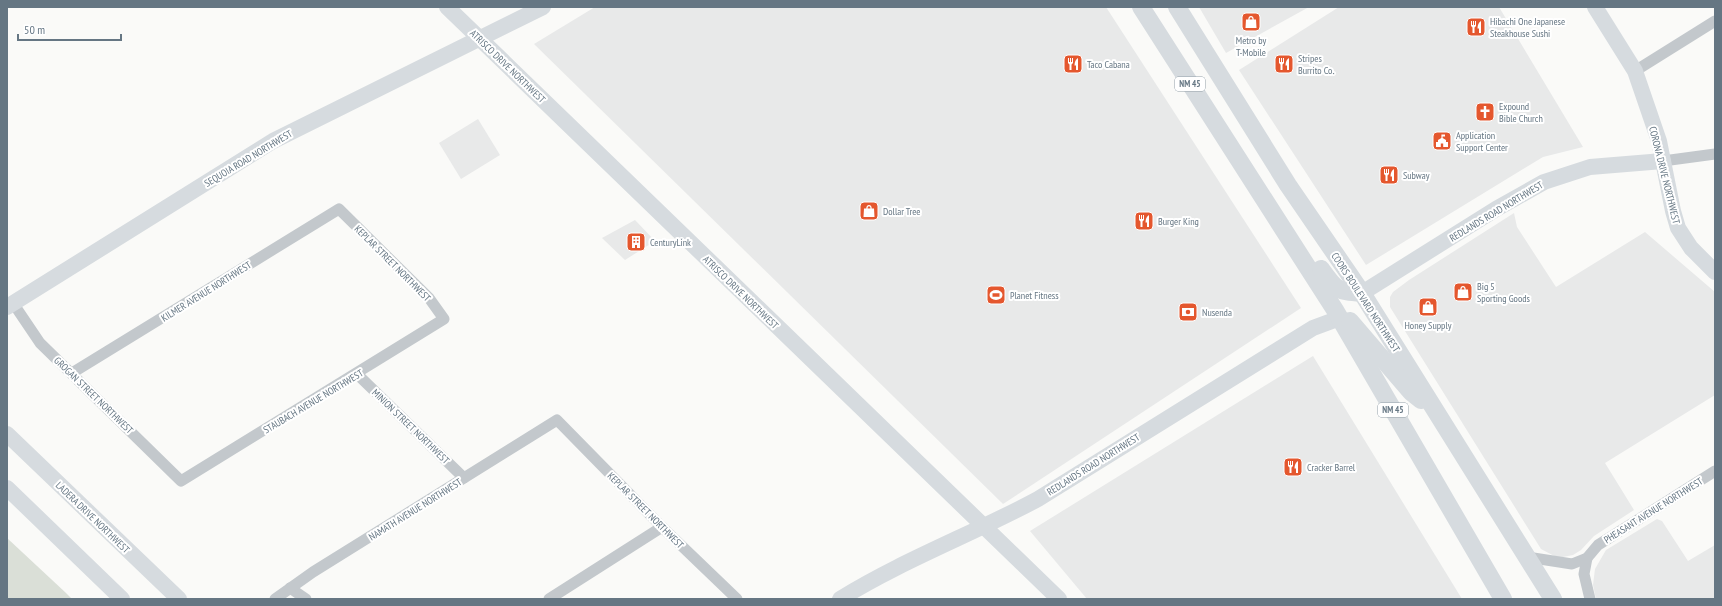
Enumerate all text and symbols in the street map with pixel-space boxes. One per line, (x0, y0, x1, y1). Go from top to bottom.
shop icon: Metro by T-Mobile (1240, 11, 1262, 33)
place label: Hibachi One Japanese Steakhouse Sushi (1490, 15, 1565, 40)
scale bar (18, 16, 121, 42)
restaurant icon: Hibachi One Japanese Steakhouse Sushi (1465, 16, 1487, 38)
text: 50 m (24, 22, 45, 37)
street label: ATRISCO DRIVE NORTHWEST (467, 27, 549, 106)
place label: Metro by T-Mobile (1236, 34, 1266, 59)
place label: Stripes Burrito Co. (1298, 52, 1334, 77)
restaurant icon: Taco Cabana (1062, 53, 1084, 75)
restaurant icon: Stripes Burrito Co. (1273, 53, 1295, 75)
place label: Taco Cabana (1087, 58, 1130, 71)
road number: NM 45 (1175, 77, 1205, 91)
place label: Expound Bible Church (1499, 100, 1543, 125)
church icon: Expound Bible Church (1474, 101, 1496, 123)
street label: CORONA DRIVE NORTHWEST (1646, 125, 1683, 226)
street label: SEQUOIA ROAD NORTHWEST (202, 127, 295, 190)
place label: Application Support Center (1456, 129, 1508, 154)
public building icon: Application Support Center (1431, 130, 1453, 152)
restaurant icon: Subway (1378, 164, 1400, 186)
place label: Subway (1403, 169, 1430, 182)
street label: REDLANDS ROAD NORTHWEST (1447, 178, 1546, 245)
shop icon: Dollar Tree (858, 200, 880, 222)
place label: Dollar Tree (883, 205, 920, 218)
restaurant icon: Burger King (1133, 210, 1155, 232)
place label: Burger King (1158, 215, 1199, 228)
street label: KEPLAR STREET NORTHWEST (352, 222, 434, 305)
building icon: CenturyLink (625, 231, 647, 253)
place label: CenturyLink (650, 236, 691, 249)
street label: COORS BOULEVARD NORTHWEST (1328, 250, 1403, 355)
street label: ATRISCO DRIVE NORTHWEST (700, 253, 782, 332)
street label: KILMER AVENUE NORTHWEST (159, 258, 254, 324)
place label: Big 5 Sporting Goods (1477, 280, 1531, 305)
shop icon: Big 5 Sporting Goods (1452, 281, 1474, 303)
sports icon: Planet Fitness (985, 284, 1007, 306)
place label: Planet Fitness (1010, 289, 1059, 302)
shop icon: Honey Supply (1417, 296, 1439, 318)
bank icon: Nusenda (1177, 301, 1199, 323)
place label: Nusenda (1202, 306, 1232, 319)
place label: Honey Supply (1404, 319, 1452, 332)
street label: GROGAN STREET NORTHWEST (51, 354, 136, 437)
street label: STAUBACH AVENUE NORTHWEST (261, 366, 366, 436)
street label: MINION STREET NORTHWEST (369, 386, 452, 467)
road number: NM 45 (1378, 403, 1408, 417)
street label: REDLANDS ROAD NORTHWEST (1044, 430, 1143, 498)
restaurant icon: Cracker Barrel (1282, 456, 1304, 478)
place label: Cracker Barrel (1307, 461, 1356, 474)
street label: KEPLAR STREET NORTHWEST (605, 469, 687, 552)
street label: PHEASANT AVENUE NORTHWEST (1601, 474, 1706, 546)
street label: NAMATH AVENUE NORTHWEST (366, 475, 465, 543)
street label: LADERA DRIVE NORTHWEST (53, 479, 133, 556)

